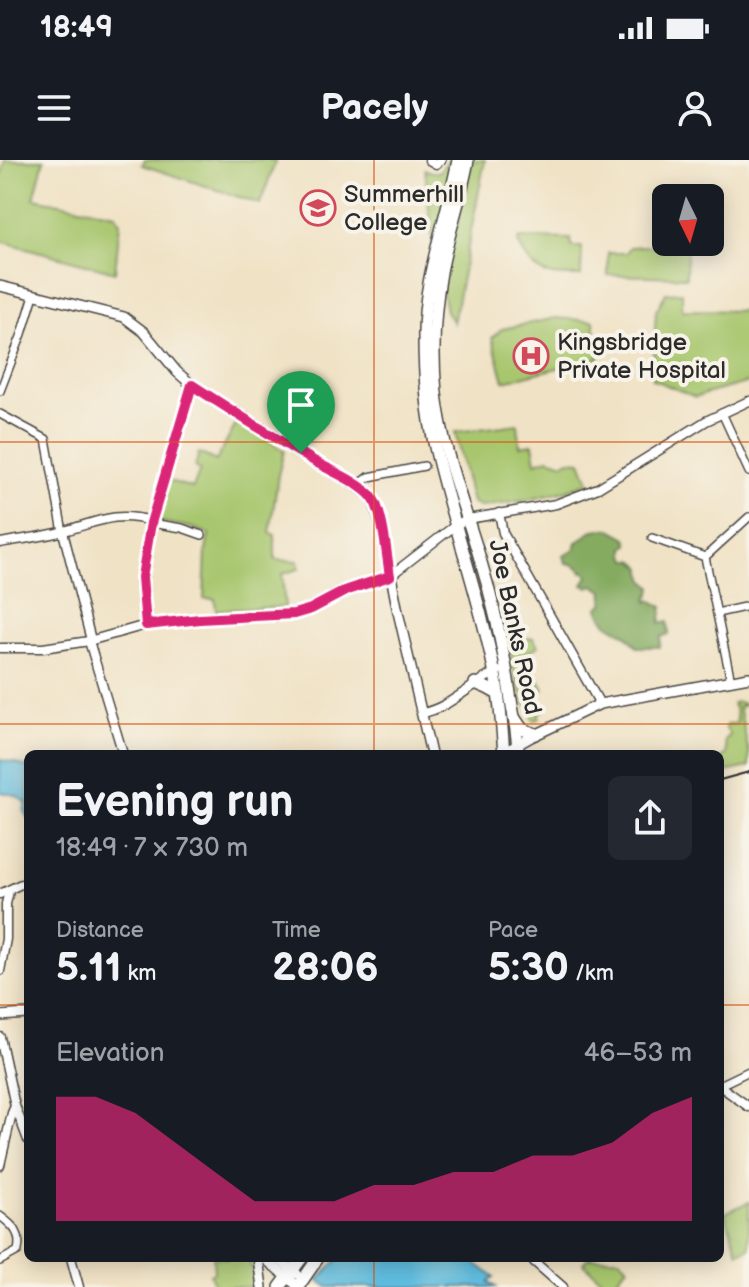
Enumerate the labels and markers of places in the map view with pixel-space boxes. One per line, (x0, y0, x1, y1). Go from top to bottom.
place label: Summerhill College (344, 180, 464, 237)
school or university icon: Summerhill College (299, 189, 337, 227)
place label: Kingsbridge Private Hospital (557, 328, 726, 385)
hospital icon: Kingsbridge Private Hospital (512, 337, 550, 375)
pin (267, 371, 335, 453)

